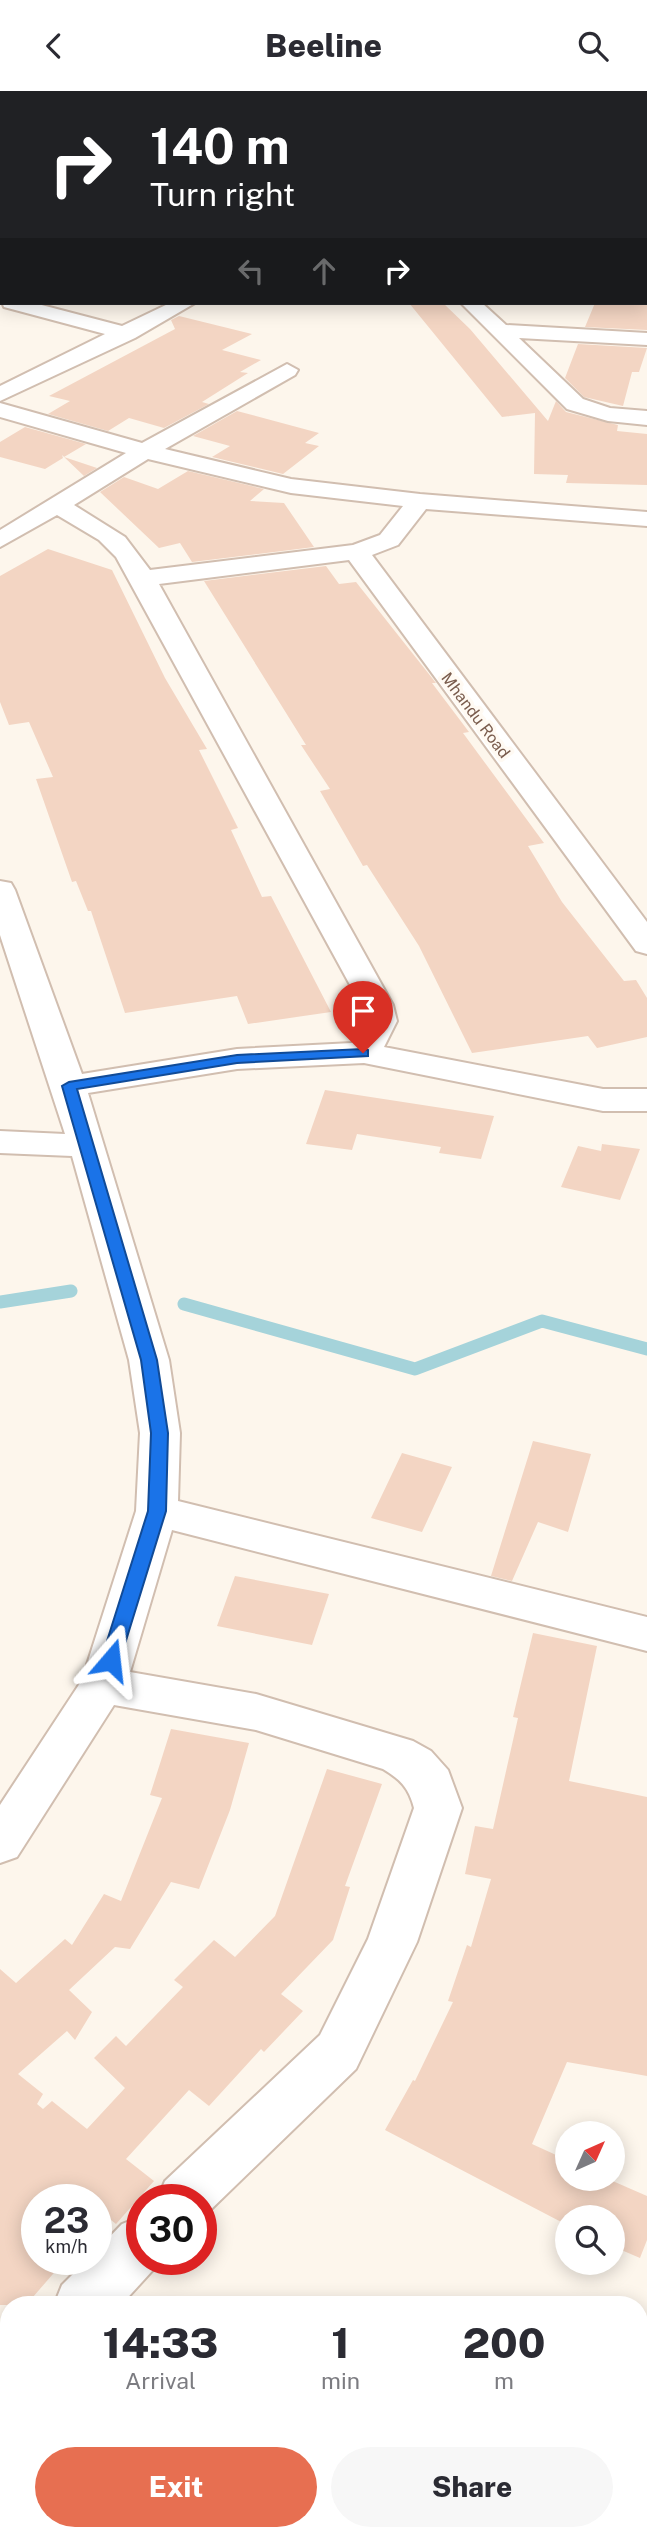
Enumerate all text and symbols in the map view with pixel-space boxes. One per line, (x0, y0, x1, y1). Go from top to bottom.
icon: back (35, 27, 73, 65)
text: Beeline (265, 27, 382, 64)
icon: search (574, 27, 612, 65)
text: 140 m (150, 117, 290, 175)
icon: right (35, 119, 126, 210)
text: Turn right (150, 176, 295, 213)
icon: left (232, 252, 270, 290)
icon: ahead (305, 252, 343, 290)
icon: right (378, 252, 416, 290)
street label: Mhandu Road (437, 669, 514, 762)
pin (333, 981, 393, 1053)
icon: arrive (344, 992, 382, 1030)
position arrow (74, 1623, 148, 1697)
north arrow (555, 2121, 625, 2191)
map controls (555, 2121, 625, 2275)
speed limit sign: 30 (126, 2184, 217, 2275)
text: 23 (44, 2200, 89, 2241)
button: search (555, 2205, 625, 2275)
text: km/h (45, 2236, 88, 2257)
text: 14:33 (103, 2318, 218, 2367)
text: 1 (331, 2318, 350, 2367)
text: 200 (463, 2318, 545, 2367)
text: Arrival (125, 2367, 196, 2394)
text: min (321, 2367, 360, 2394)
text: m (494, 2367, 514, 2394)
button: Exit (35, 2447, 317, 2527)
button: Share (331, 2447, 613, 2527)

